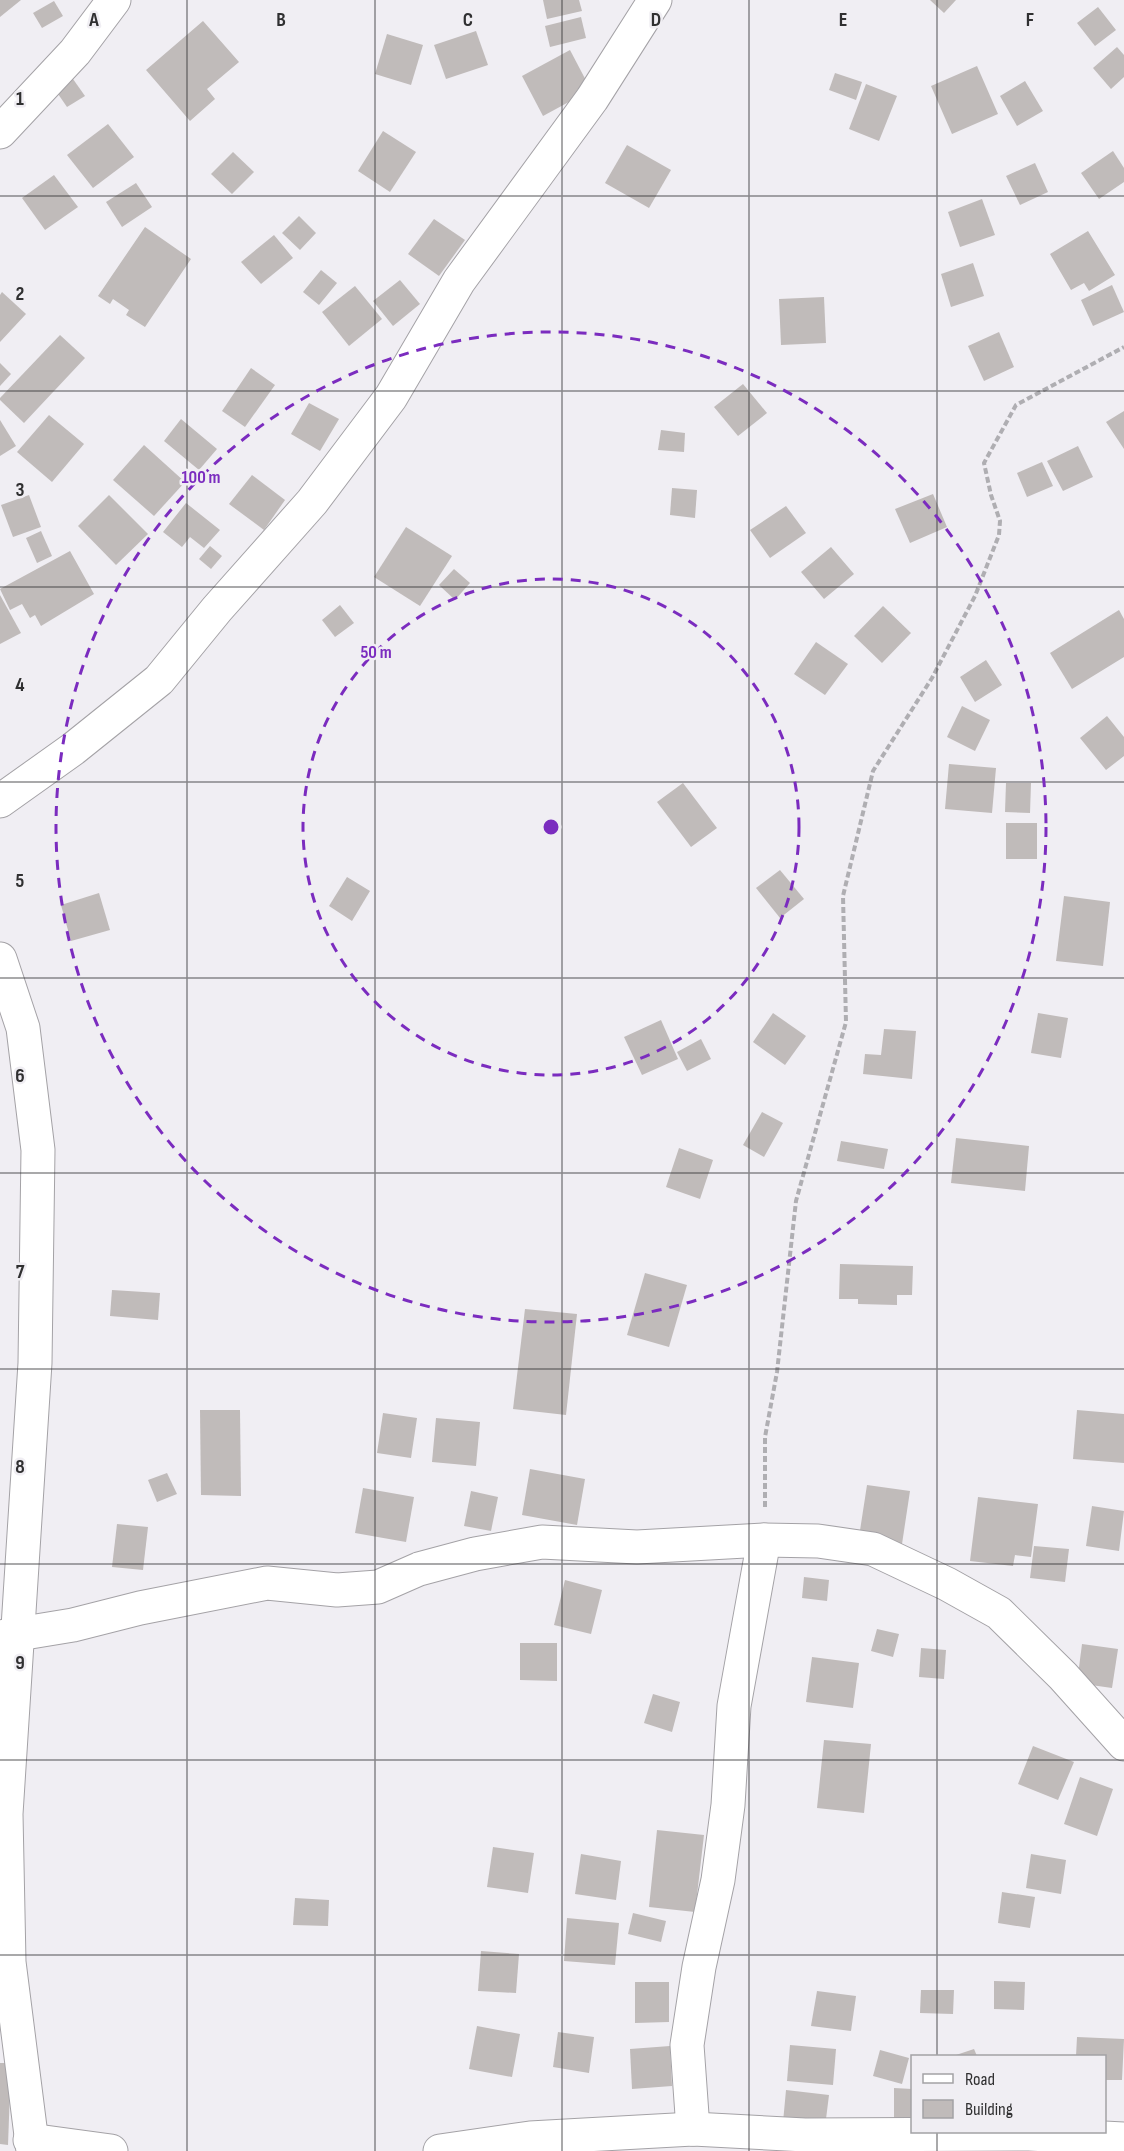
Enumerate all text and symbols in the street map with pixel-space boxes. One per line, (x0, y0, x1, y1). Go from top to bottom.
text: A (88, 8, 99, 32)
text: B (276, 8, 286, 32)
text: C (463, 8, 473, 32)
text: D (651, 8, 661, 32)
text: E (839, 8, 847, 32)
text: F (1026, 8, 1034, 32)
text: 1 (16, 87, 24, 111)
text: 2 (16, 282, 24, 306)
text: 100 m (182, 467, 221, 488)
text: 3 (16, 478, 25, 502)
text: 50 m (360, 642, 392, 663)
text: 4 (15, 673, 25, 697)
centre of rings (541, 817, 561, 837)
text: 5 (16, 869, 25, 893)
text: 6 (15, 1064, 25, 1088)
text: 7 (16, 1260, 25, 1284)
text: 8 (15, 1455, 25, 1479)
text: 9 (15, 1651, 25, 1675)
legend (911, 2055, 1106, 2133)
text: Road (965, 2069, 995, 2090)
text: Building (965, 2099, 1013, 2120)

